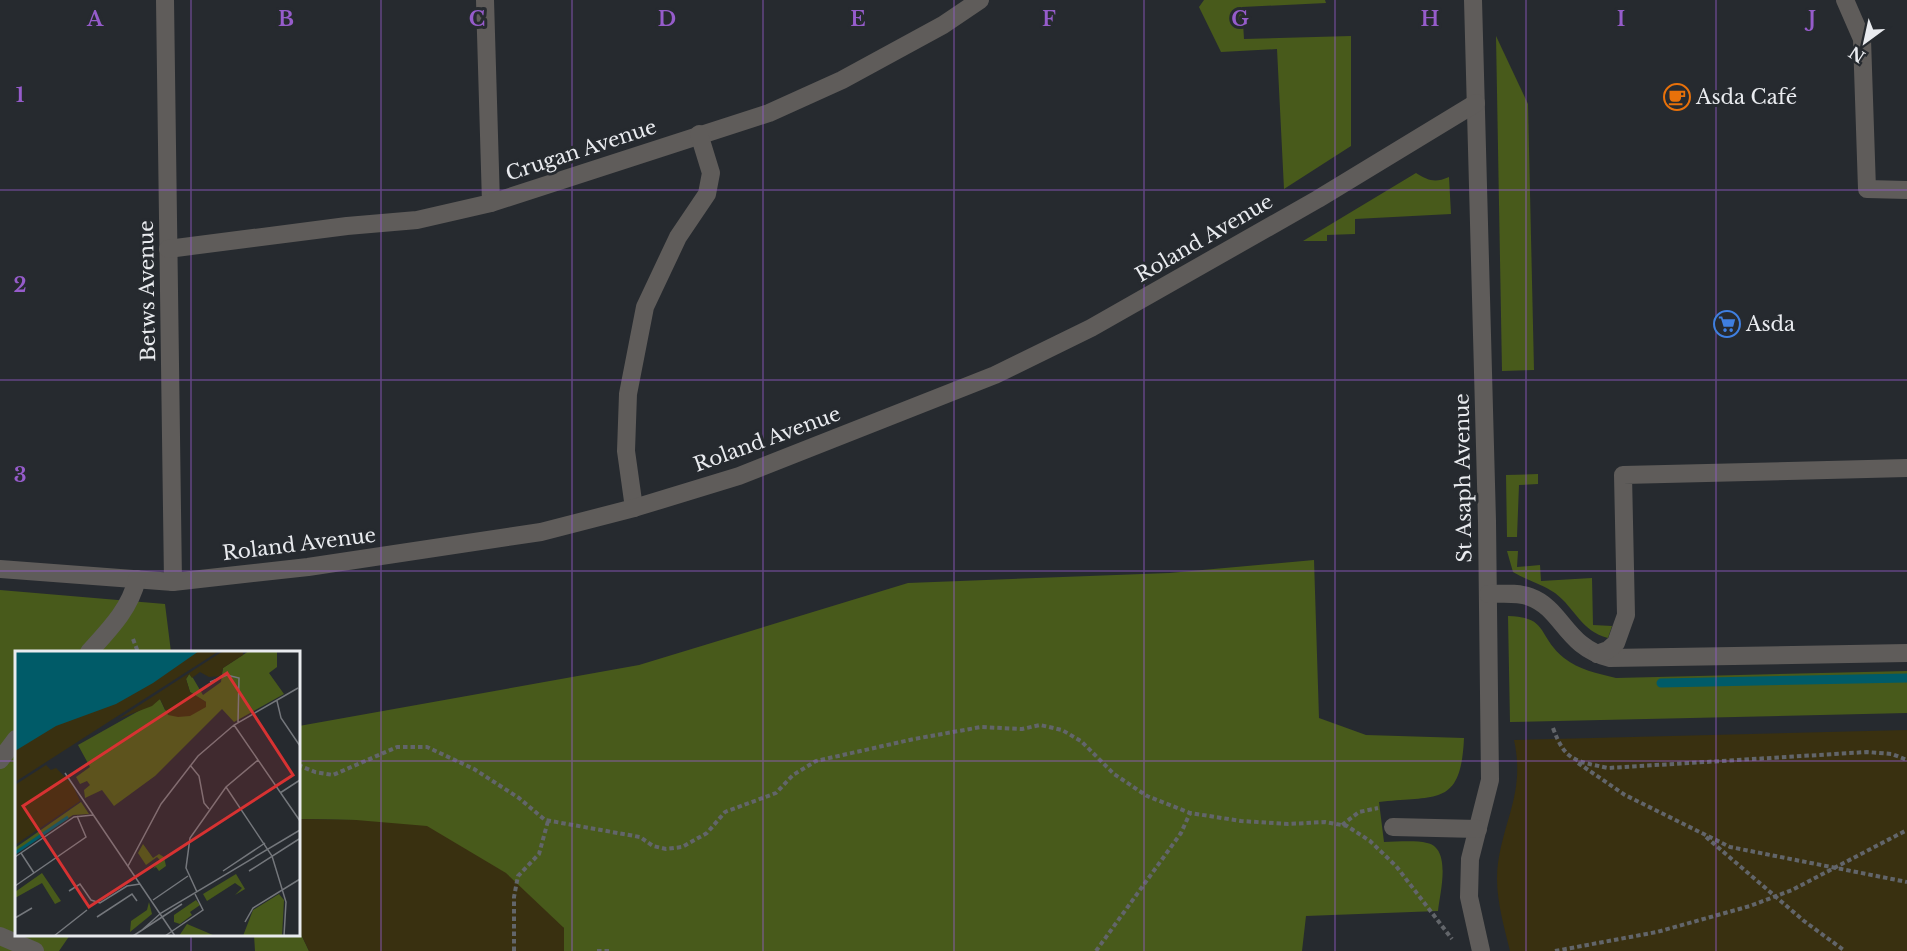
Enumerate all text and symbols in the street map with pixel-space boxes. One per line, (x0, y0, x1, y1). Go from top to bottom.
text: A (86, 7, 104, 31)
text: B (278, 7, 294, 31)
text: C (469, 7, 485, 31)
text: D (658, 7, 676, 31)
text: E (850, 7, 866, 31)
text: F (1042, 7, 1056, 31)
text: G (1231, 7, 1249, 31)
text: H (1421, 7, 1440, 31)
text: I (1617, 7, 1625, 31)
text: J (1804, 7, 1816, 31)
north arrow (1835, 12, 1895, 72)
text: N (1845, 42, 1869, 67)
cafe icon: Asda Café (1662, 82, 1692, 112)
text: 1 (16, 83, 25, 107)
place label: Asda Café (1695, 85, 1797, 109)
street label: Crugan Avenue (503, 114, 659, 186)
street label: Roland Avenue (1131, 189, 1277, 287)
street label: Betws Avenue (134, 220, 160, 362)
text: 2 (13, 273, 27, 297)
supermarket icon: Asda (1712, 309, 1742, 339)
place label: Asda (1745, 312, 1796, 336)
street label: St Asaph Avenue (1450, 393, 1476, 563)
street label: Roland Avenue (690, 401, 844, 477)
text: 3 (14, 463, 26, 487)
street label: Roland Avenue (221, 523, 377, 565)
inset map (15, 651, 300, 936)

